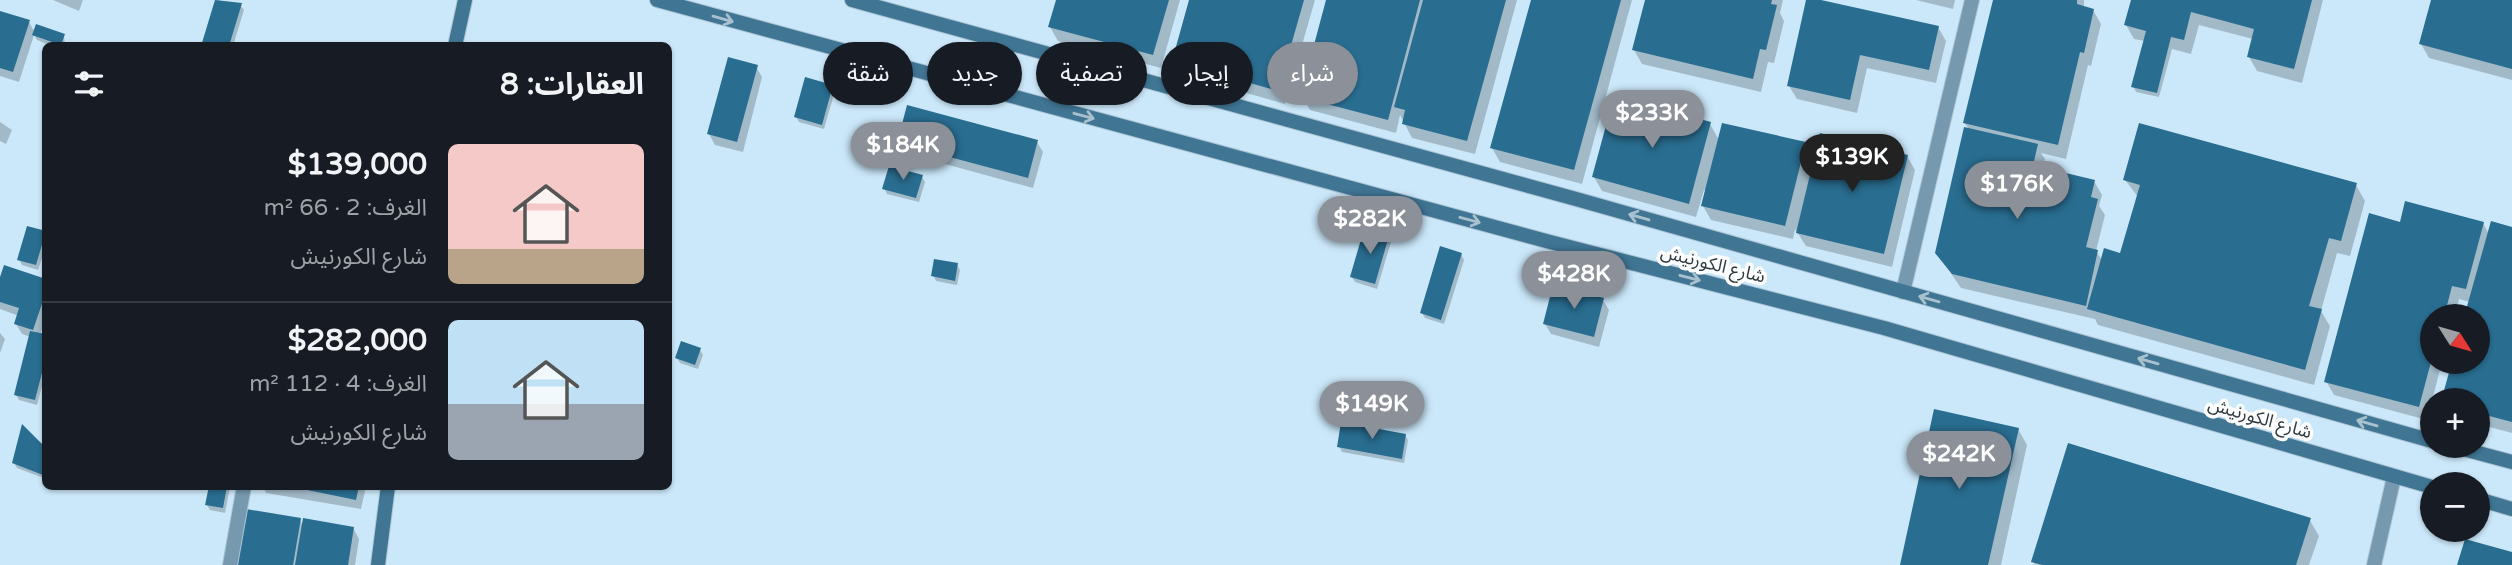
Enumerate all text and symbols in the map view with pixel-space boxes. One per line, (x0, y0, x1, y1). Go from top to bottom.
one-way arrow (712, 13, 734, 26)
chip: شقة (823, 42, 913, 105)
chip: جديد (927, 42, 1022, 105)
chip: تصفية (1036, 42, 1147, 105)
chip: إيجار (1161, 42, 1253, 105)
chip: شراء (1267, 42, 1358, 105)
icon: filters (70, 65, 108, 103)
text: العقارات: 8 (500, 66, 644, 103)
pin: $233K (1603, 90, 1701, 150)
text: $233K (1616, 99, 1688, 127)
one-way arrow (1073, 111, 1095, 124)
pin: $184K (854, 122, 952, 182)
text: $184K (867, 131, 939, 159)
pin: $139K (1803, 134, 1901, 194)
text: $139K (1816, 143, 1888, 171)
text: $139,000 (288, 146, 427, 183)
pin: $176K (1968, 162, 2066, 221)
text: $176K (1981, 170, 2053, 198)
icon: home (504, 172, 588, 256)
text: الغرف: 2 · 66 m² (264, 194, 427, 222)
pin: $282K (1321, 196, 1419, 256)
text: $282K (1334, 205, 1406, 233)
one-way arrow (1629, 209, 1651, 222)
one-way arrow (1458, 214, 1481, 227)
street label: شارع الكورنيش (1658, 240, 1767, 291)
text: شارع الكورنيش (290, 243, 427, 271)
pin: $428K (1525, 252, 1623, 311)
text: $428K (1538, 260, 1610, 288)
one-way arrow (1678, 272, 1701, 285)
one-way arrow (1918, 292, 1941, 305)
north arrow (2420, 304, 2490, 374)
map controls (2420, 304, 2490, 542)
text: $282,000 (288, 322, 427, 359)
icon: home (504, 348, 588, 432)
one-way arrow (2137, 354, 2160, 367)
text: الغرف: 4 · 112 m² (249, 370, 427, 398)
pin: $149K (1323, 382, 1421, 441)
button: + (2420, 388, 2490, 458)
text: $149K (1336, 390, 1408, 418)
street label: شارع الكورنيش (2205, 393, 2314, 446)
one-way arrow (2356, 416, 2378, 429)
text: شارع الكورنيش (290, 419, 427, 447)
pin: $242K (1910, 432, 2008, 491)
text: $242K (1923, 440, 1995, 468)
button: − (2420, 472, 2490, 542)

